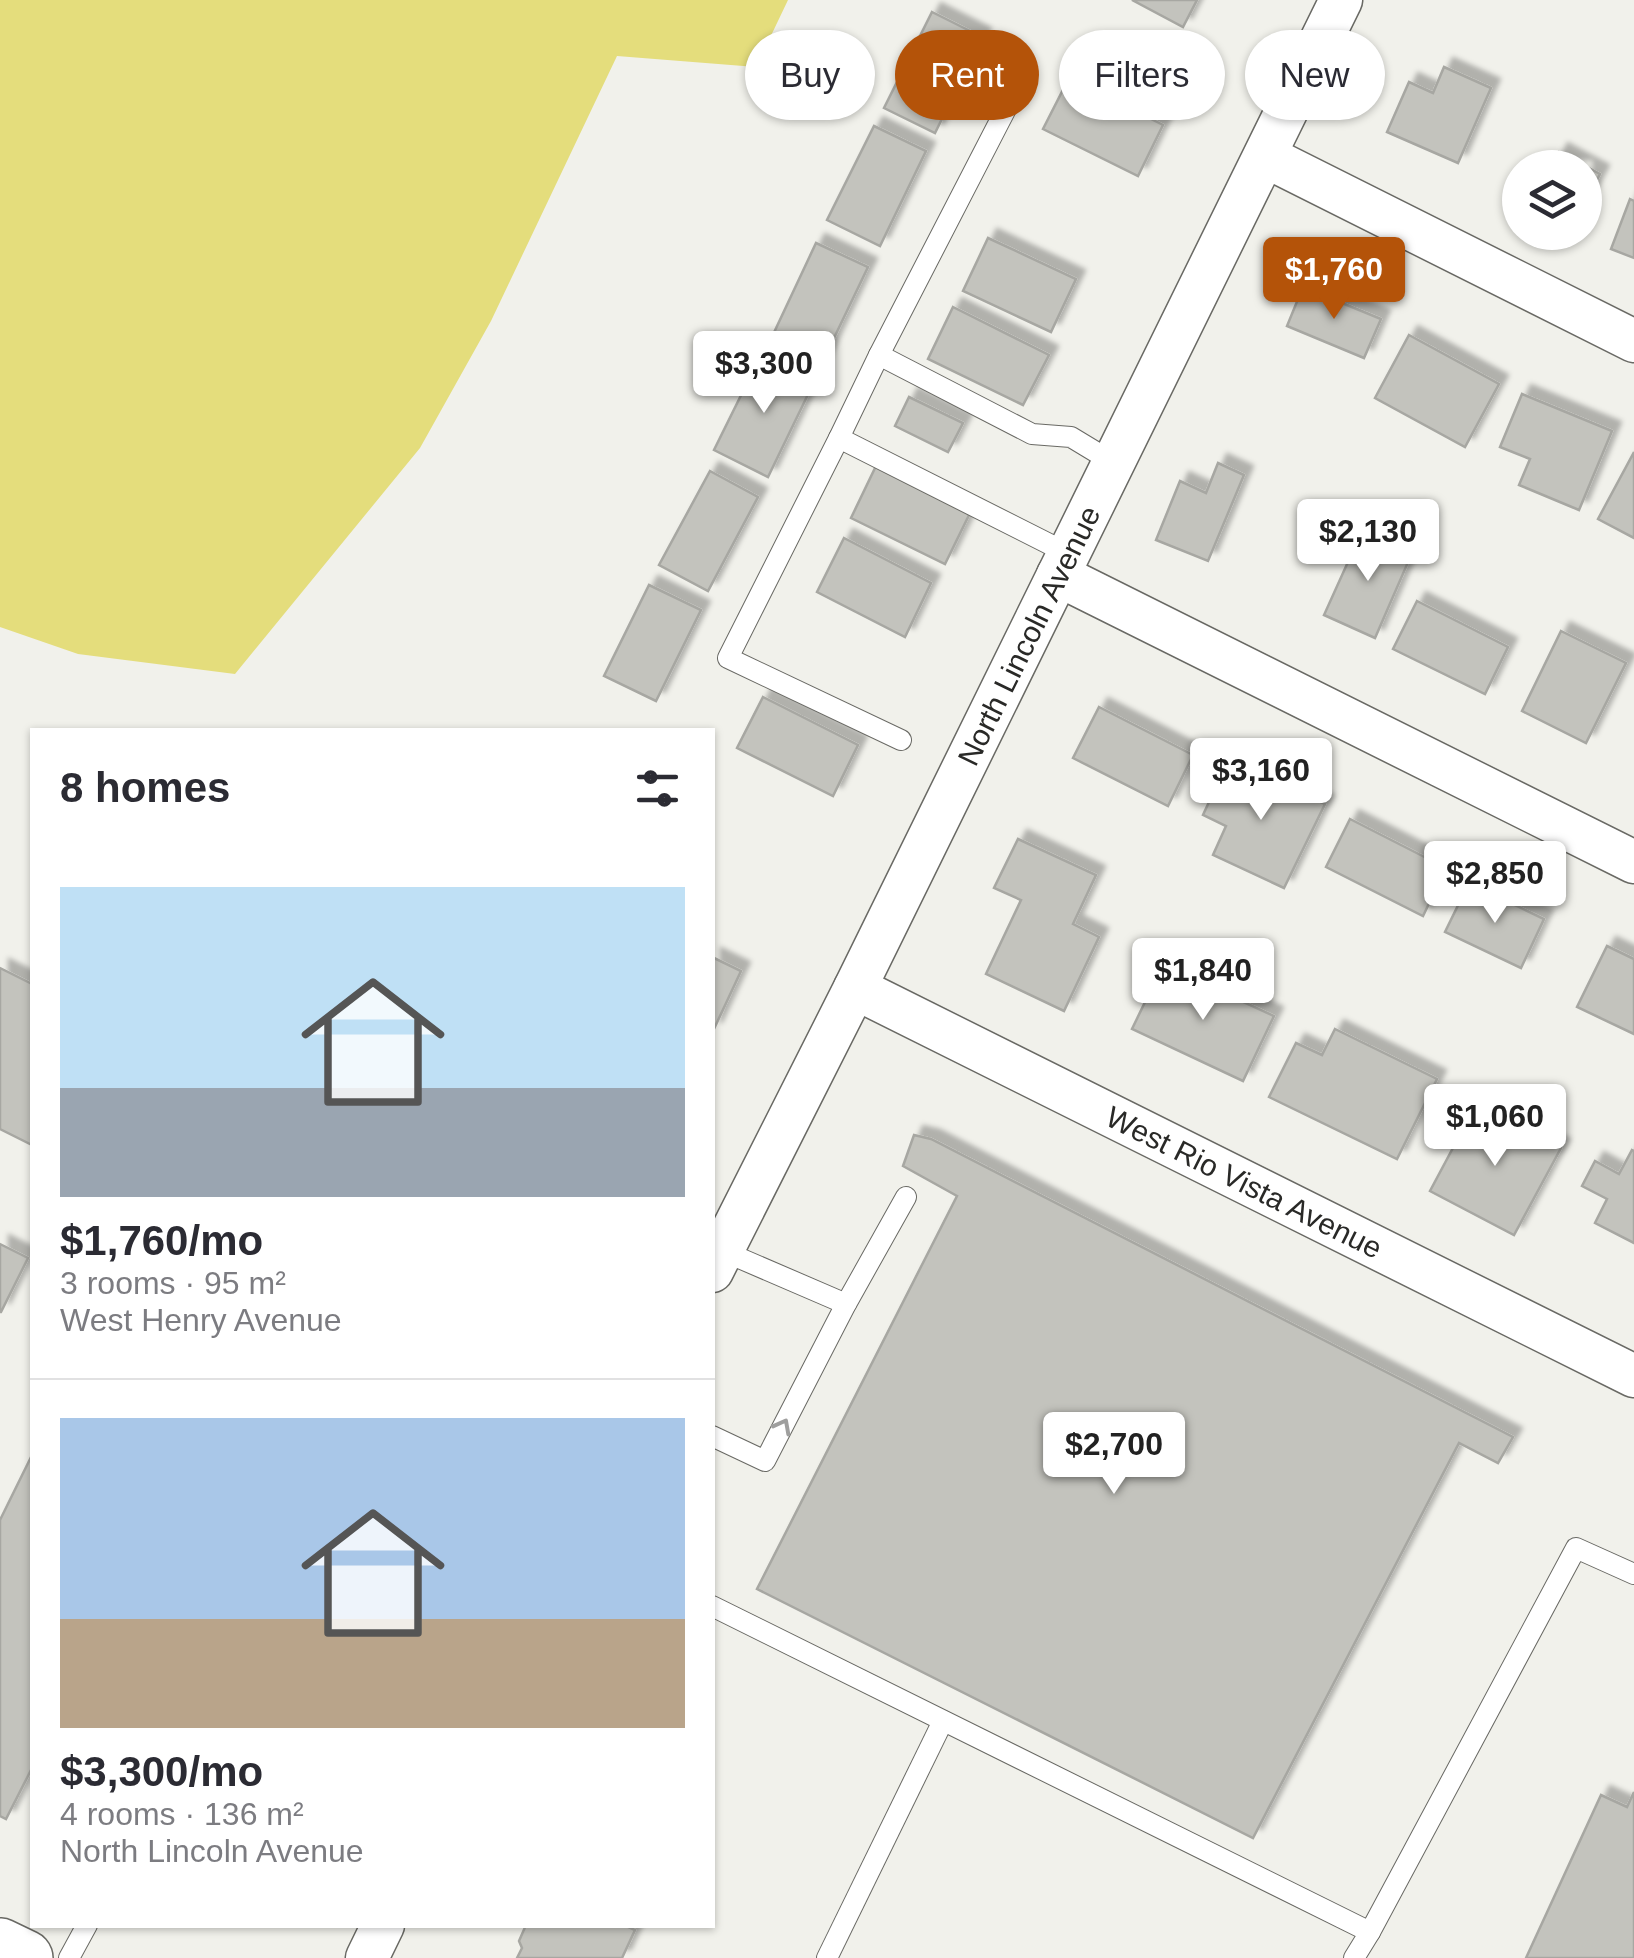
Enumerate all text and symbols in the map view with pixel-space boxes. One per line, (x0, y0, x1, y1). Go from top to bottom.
chip: Buy (745, 30, 875, 120)
chip: Rent (895, 30, 1039, 120)
chip: Filters (1059, 30, 1225, 120)
chip: New (1245, 30, 1385, 120)
map controls (1502, 150, 1602, 250)
button: layers (1502, 150, 1602, 250)
pin: $1,760 (1253, 237, 1415, 322)
text: $1,760 (1285, 251, 1383, 287)
pin: $3,300 (683, 331, 845, 416)
text: $3,300 (715, 345, 813, 381)
pin: $2,130 (1287, 499, 1449, 584)
street label: North Lincoln Avenue (951, 500, 1106, 770)
text: $2,130 (1319, 513, 1417, 549)
pin: $3,160 (1180, 738, 1342, 823)
text: $3,160 (1212, 752, 1310, 788)
icon: filters (630, 761, 685, 816)
text: 8 homes (60, 764, 230, 811)
pin: $2,850 (1414, 841, 1576, 926)
text: $2,850 (1446, 855, 1544, 891)
pin: $1,840 (1122, 938, 1284, 1023)
icon: home (283, 952, 463, 1132)
text: $1,840 (1154, 952, 1252, 988)
pin: $1,060 (1414, 1084, 1576, 1169)
text: $1,060 (1446, 1098, 1544, 1134)
street label: West Rio Vista Avenue (1101, 1099, 1388, 1264)
text: $1,760/mo (60, 1217, 263, 1264)
text: 3 rooms · 95 m² (60, 1265, 286, 1301)
text: West Henry Avenue (60, 1302, 342, 1338)
pin: $2,700 (1033, 1412, 1195, 1497)
one-way arrow (771, 1418, 790, 1436)
text: $2,700 (1065, 1426, 1163, 1462)
icon: home (283, 1483, 463, 1663)
text: $3,300/mo (60, 1748, 263, 1795)
text: 4 rooms · 136 m² (60, 1796, 304, 1832)
text: North Lincoln Avenue (60, 1833, 364, 1869)

